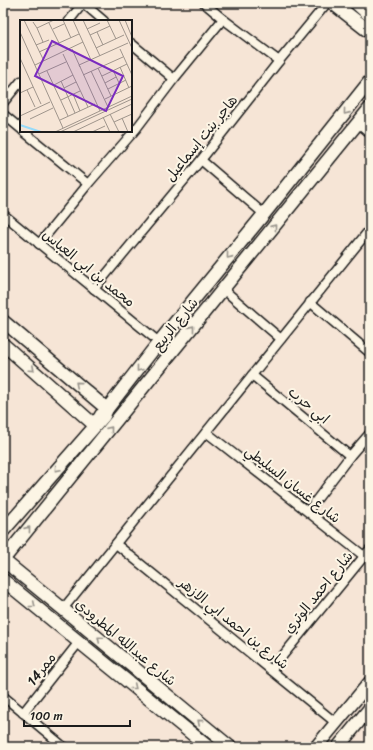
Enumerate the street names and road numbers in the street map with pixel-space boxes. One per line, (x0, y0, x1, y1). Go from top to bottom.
street label: هاجر بنت إسماعيل (158, 89, 244, 187)
street label: محمد بن ابي العباس (36, 223, 141, 314)
street label: شارع الربيع (146, 292, 205, 357)
street label: ابي حرب (282, 380, 335, 431)
street label: شارع غسان السليطي (239, 439, 346, 530)
street label: شارع احمد الوتري (277, 545, 360, 639)
street label: شارع بن احمد ابي الازهر (172, 570, 295, 676)
street label: شارع عبدالله المطرودي (69, 592, 182, 693)
street label: ممر14 (20, 647, 63, 692)

